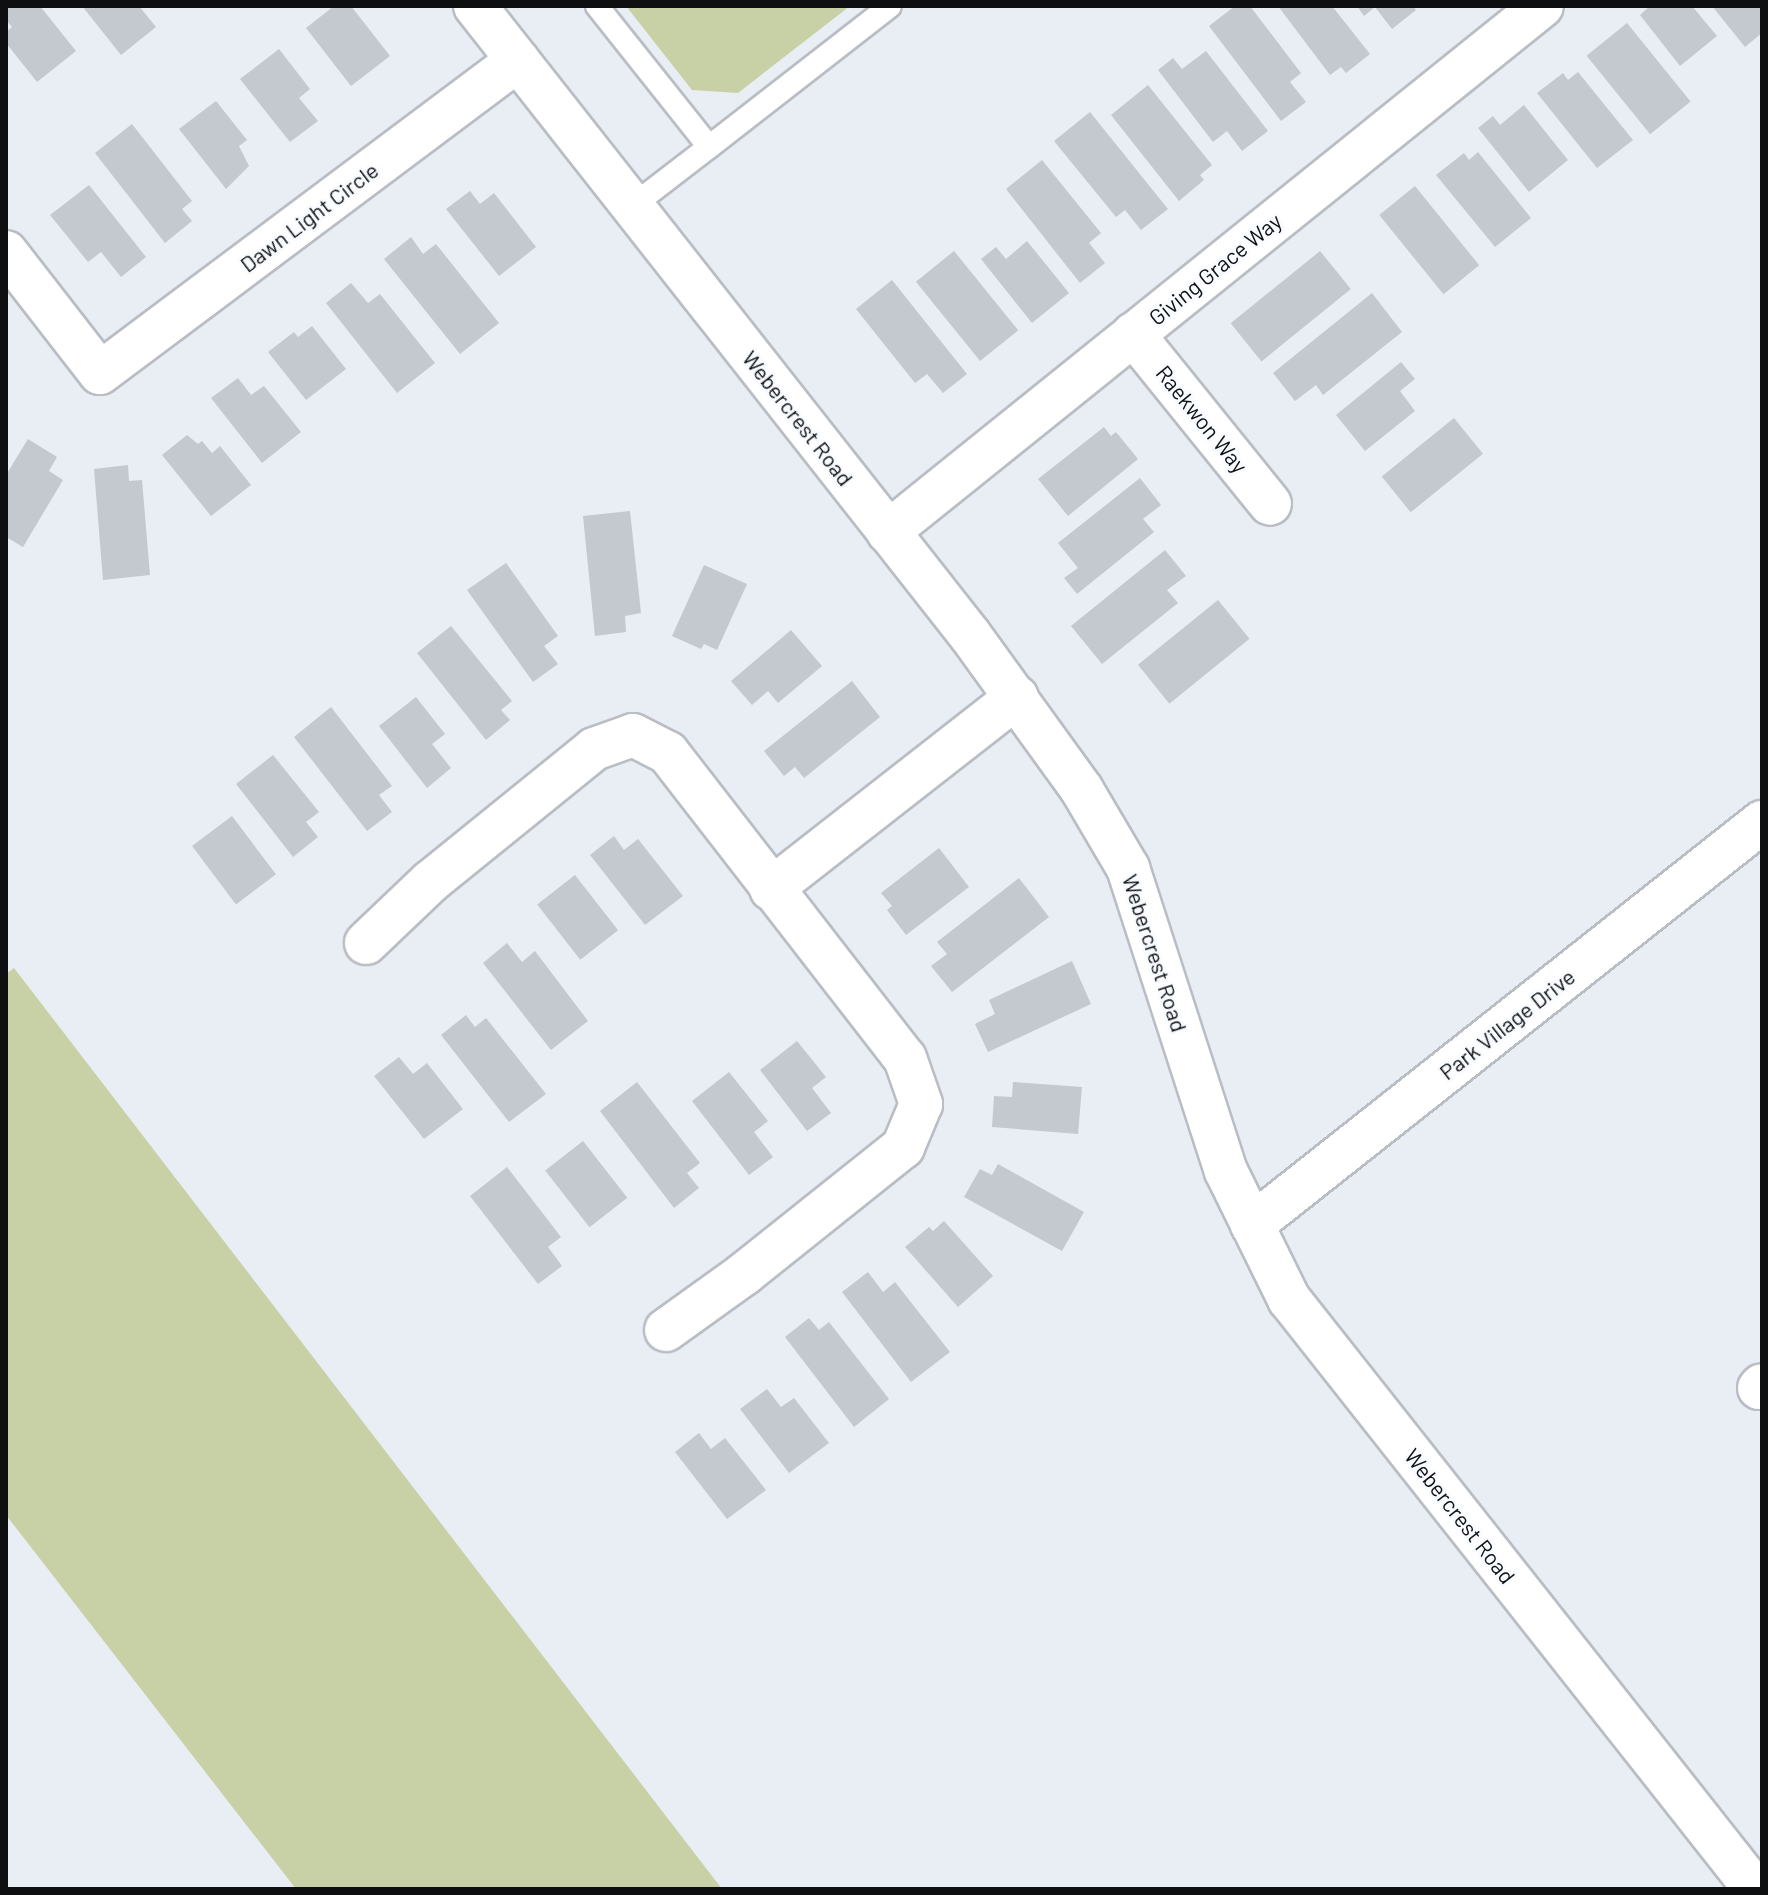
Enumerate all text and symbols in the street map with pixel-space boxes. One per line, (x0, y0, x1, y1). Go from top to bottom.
street label: Dawn Light Circle (235, 157, 383, 277)
street label: Giving Grace Way (1143, 207, 1287, 331)
street label: Webercrest Road (737, 345, 859, 491)
street label: Raekwon Way (1151, 360, 1253, 478)
street label: Webercrest Road (1117, 871, 1193, 1035)
street label: Park Village Drive (1434, 963, 1580, 1085)
street label: Webercrest Road (1399, 1443, 1521, 1589)

